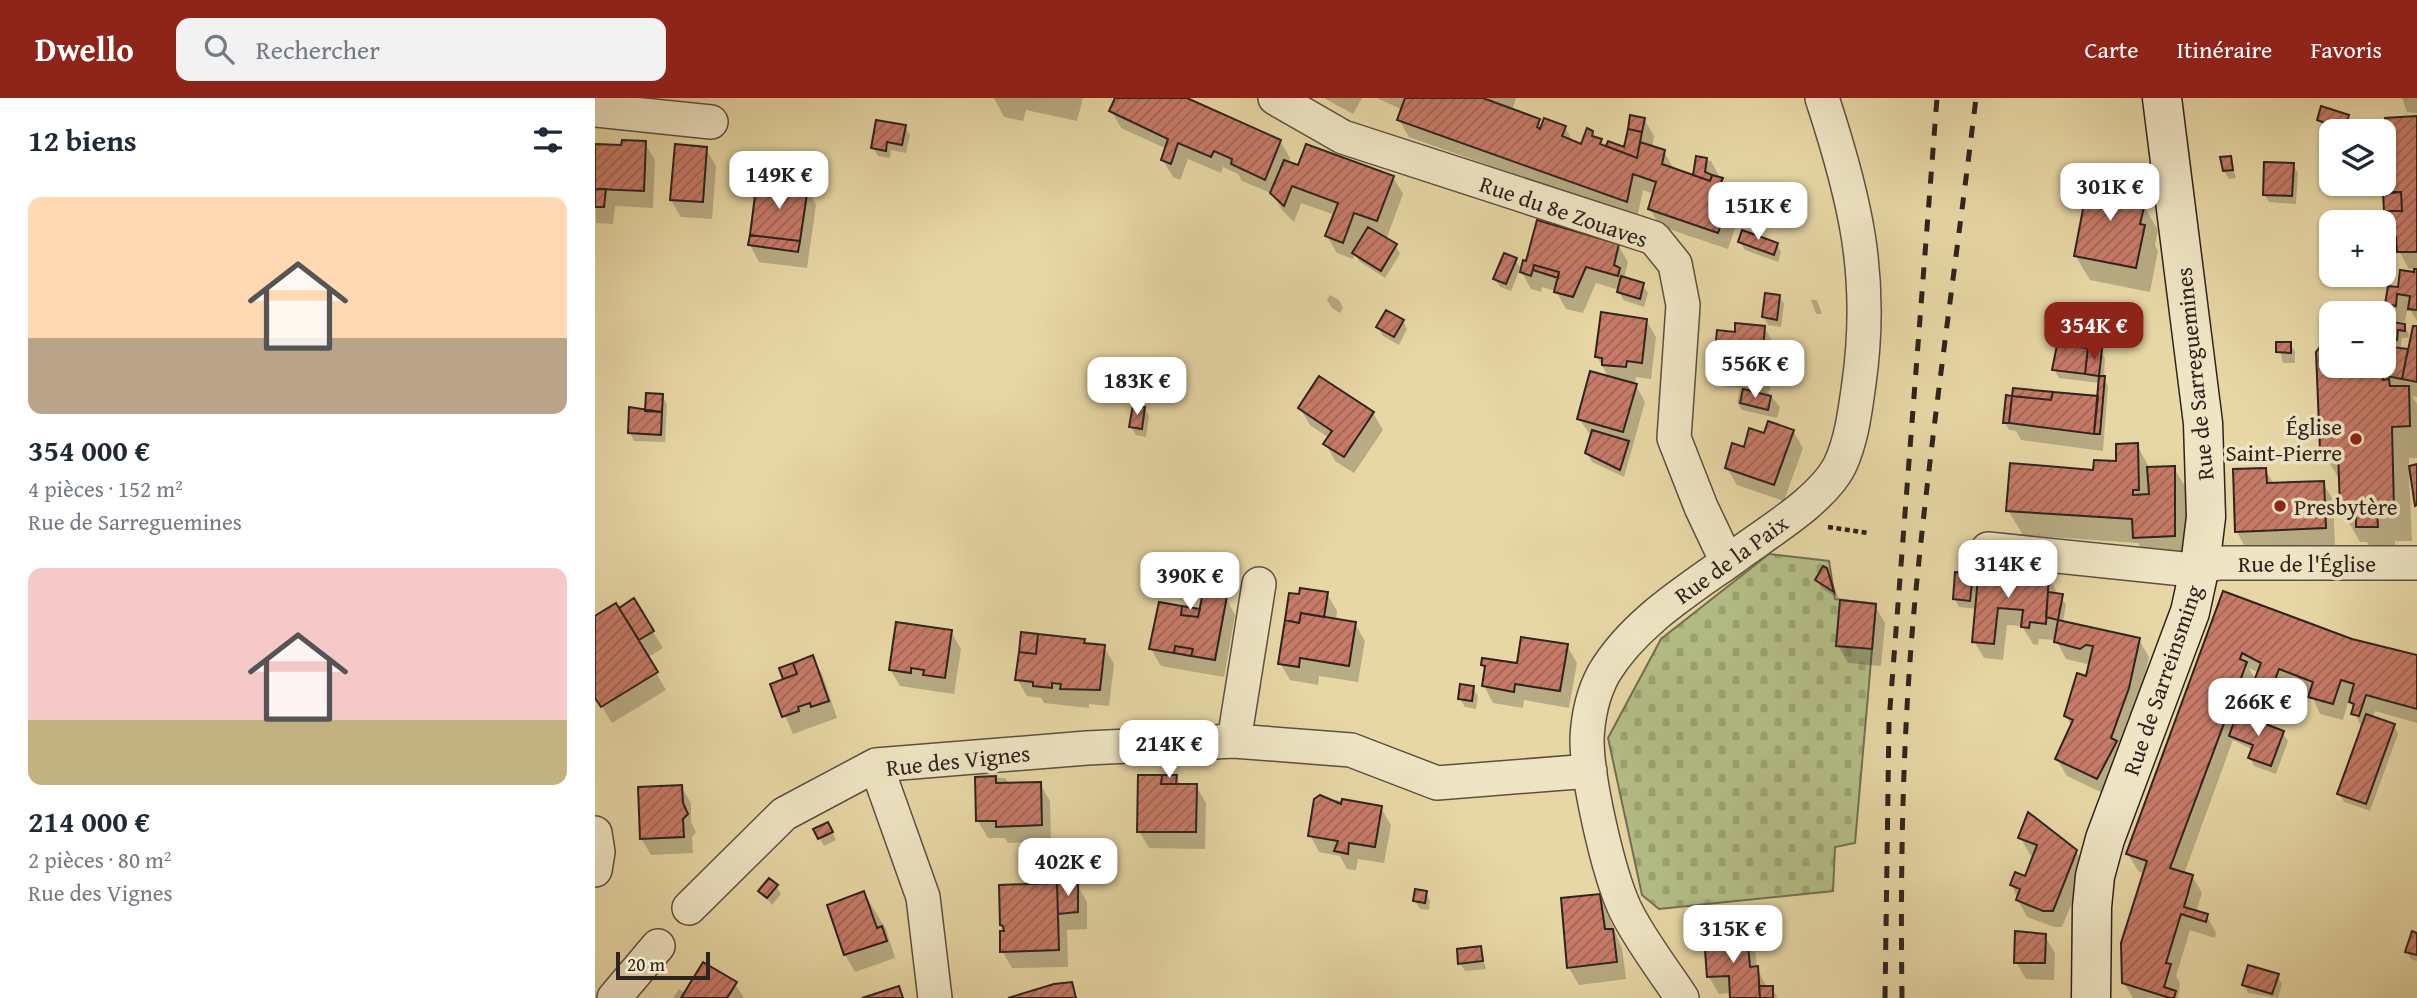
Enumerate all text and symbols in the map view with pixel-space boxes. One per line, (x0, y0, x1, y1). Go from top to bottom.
search box (176, 18, 666, 81)
text: Dwello (35, 25, 134, 73)
icon: search (200, 30, 238, 68)
text: Rechercher (256, 30, 380, 69)
text: Carte (2085, 32, 2139, 67)
text: Itinéraire (2177, 32, 2272, 67)
text: Favoris (2310, 32, 2382, 67)
text: 12 biens (28, 118, 137, 162)
map controls (2319, 119, 2396, 378)
button: layers (2319, 119, 2396, 196)
icon: filters (529, 121, 567, 159)
pin: 149K € (722, 152, 836, 211)
text: 149K € (745, 157, 813, 190)
pin: 301K € (2053, 164, 2167, 223)
street label: Rue du 8e Zouaves (1475, 167, 1653, 255)
text: 301K € (2076, 169, 2144, 202)
pin: 151K € (1701, 183, 1815, 242)
text: 151K € (1724, 188, 1792, 221)
button: + (2319, 210, 2396, 287)
icon: home (235, 243, 361, 369)
street label: Rue de Sarreguemines (2166, 266, 2222, 482)
button: − (2319, 301, 2396, 378)
pin: 354K € (2037, 302, 2151, 362)
text: 354K € (2060, 308, 2128, 341)
pin: 556K € (1698, 341, 1812, 400)
text: 556K € (1721, 346, 1789, 379)
pin: 183K € (1080, 358, 1194, 417)
text: 183K € (1103, 363, 1171, 396)
place label: Église Saint-Pierre (2225, 410, 2342, 469)
text: 354 000 € (28, 428, 150, 472)
marker: Église Saint-Pierre (2348, 431, 2364, 447)
text: 4 pièces · 152 m² (28, 472, 183, 505)
place label: Presbytère (2294, 490, 2398, 523)
marker: Presbytère (2272, 498, 2288, 514)
text: Rue de Sarreguemines (28, 505, 242, 538)
street label: Rue de la Paix (1667, 506, 1795, 612)
pin: 314K € (1951, 540, 2065, 600)
text: 314K € (1974, 546, 2042, 579)
street label: Rue de l'Église (2238, 547, 2376, 580)
pin: 390K € (1133, 552, 1247, 612)
text: 390K € (1156, 558, 1224, 591)
street label: Rue de Sarreinsming (2114, 580, 2210, 780)
icon: home (235, 614, 361, 740)
pin: 266K € (2201, 678, 2315, 738)
text: 266K € (2224, 684, 2292, 717)
pin: 214K € (1112, 720, 1226, 780)
text: 214K € (1135, 726, 1203, 759)
street label: Rue des Vignes (884, 736, 1032, 784)
text: 214 000 € (28, 799, 150, 843)
pin: 402K € (1011, 838, 1125, 898)
text: 2 pièces · 80 m² (28, 843, 172, 876)
text: 402K € (1034, 844, 1102, 877)
text: Rue des Vignes (28, 876, 173, 909)
pin: 315K € (1676, 906, 1790, 965)
text: 315K € (1699, 911, 1767, 944)
scale bar (616, 949, 711, 981)
text: 20 m (627, 950, 665, 978)

